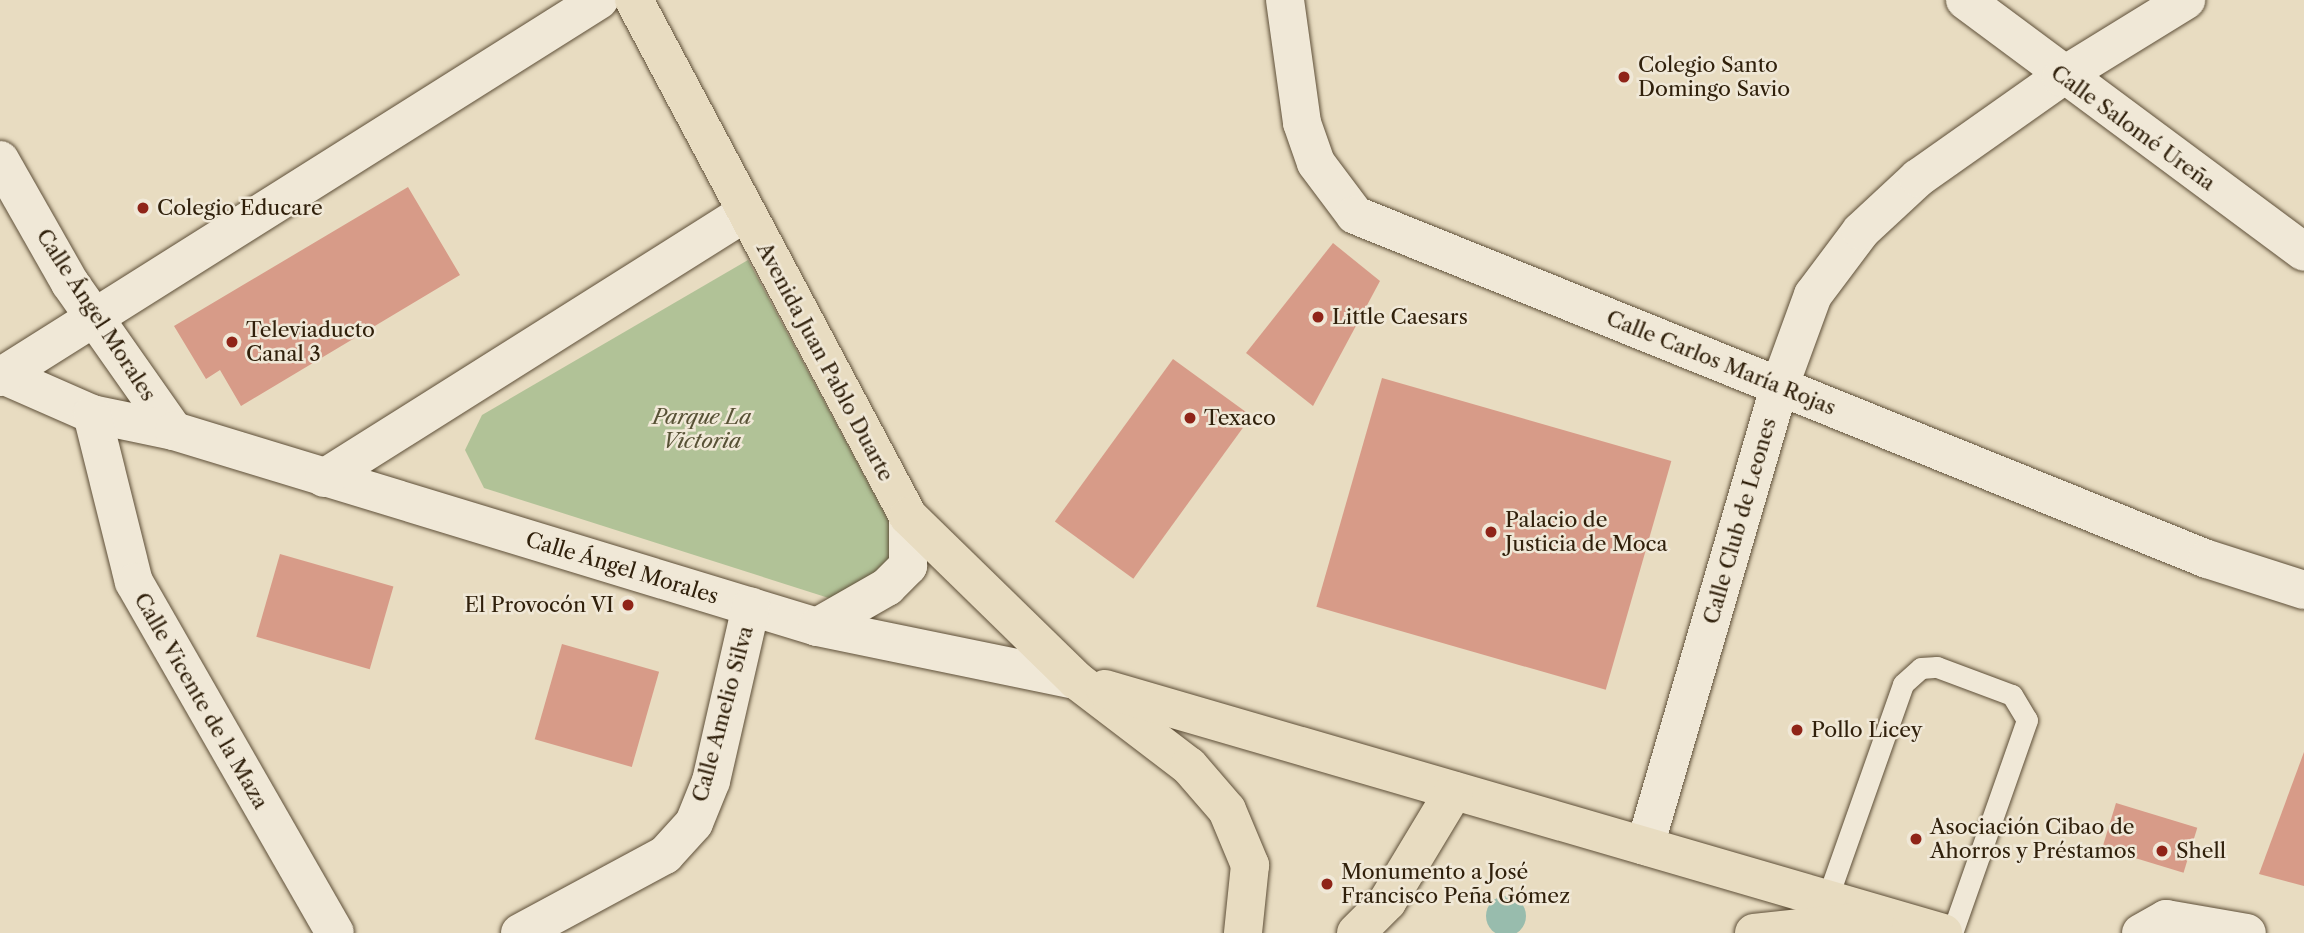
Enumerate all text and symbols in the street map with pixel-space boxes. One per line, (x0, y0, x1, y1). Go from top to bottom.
place label: Colegio Santo Domingo Savio (1638, 52, 1790, 102)
street label: Calle Salomé Ureña (2046, 60, 2220, 196)
marker: Colegio Santo Domingo Savio (1616, 69, 1632, 85)
place label: Colegio Educare (157, 195, 323, 221)
marker: Colegio Educare (135, 200, 151, 216)
street label: Calle Ángel Morales (31, 224, 161, 406)
street label: Avenida Juan Pablo Duarte (751, 238, 899, 486)
place label: Little Caesars (1332, 304, 1468, 330)
street label: Calle Carlos María Rojas (1603, 305, 1839, 421)
marker: Little Caesars (1310, 309, 1326, 325)
place label: Televiaducto Canal 3 (246, 317, 375, 367)
marker: Televiaducto Canal 3 (224, 334, 240, 350)
park label: Parque La Victoria (652, 404, 752, 454)
place label: Texaco (1204, 405, 1276, 431)
marker: Texaco (1182, 410, 1198, 426)
street label: Calle Club de Leones (1698, 415, 1782, 627)
place label: Palacio de Justicia de Moca (1505, 507, 1668, 557)
marker: Palacio de Justicia de Moca (1483, 524, 1499, 540)
street label: Calle Ángel Morales (522, 527, 722, 609)
street label: Calle Vicente de la Maza (128, 588, 274, 814)
place label: El Provocón VI (464, 592, 614, 618)
marker: El Provocón VI (620, 597, 636, 613)
street label: Calle Amelio Silva (687, 623, 759, 805)
place label: Pollo Licey (1811, 717, 1922, 743)
marker: Pollo Licey (1789, 722, 1805, 738)
place label: Asociación Cibao de Ahorros y Préstamos (1930, 814, 2137, 864)
marker: Asociación Cibao de Ahorros y Préstamos (1908, 831, 1924, 847)
place label: Shell (2176, 838, 2226, 864)
marker: Shell (2154, 843, 2170, 859)
place label: Monumento a José Francisco Peña Gómez (1341, 859, 1570, 909)
marker: Monumento a José Francisco Peña Gómez (1319, 876, 1335, 892)

